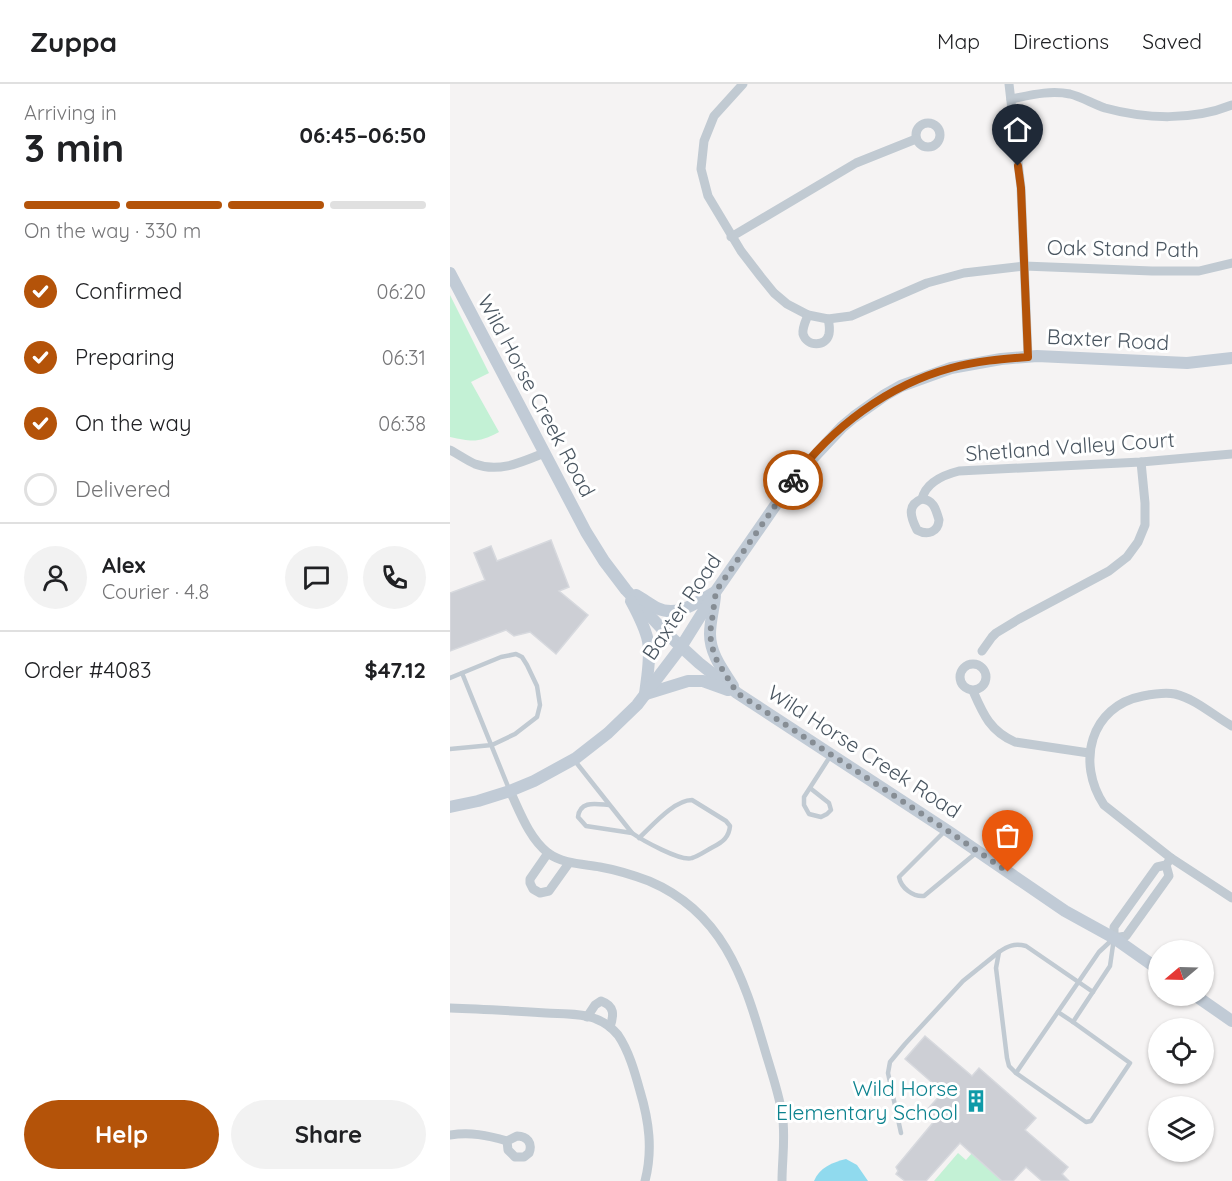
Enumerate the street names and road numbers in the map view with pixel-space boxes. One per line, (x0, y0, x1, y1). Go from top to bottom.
street label: Oak Stand Path (1047, 234, 1199, 262)
street label: Wild Horse Creek Road (473, 290, 601, 501)
street label: Baxter Road (1046, 323, 1170, 355)
street label: Shetland Valley Court (964, 426, 1175, 466)
street label: Baxter Road (636, 548, 726, 664)
street label: Wild Horse Creek Road (763, 679, 966, 823)

